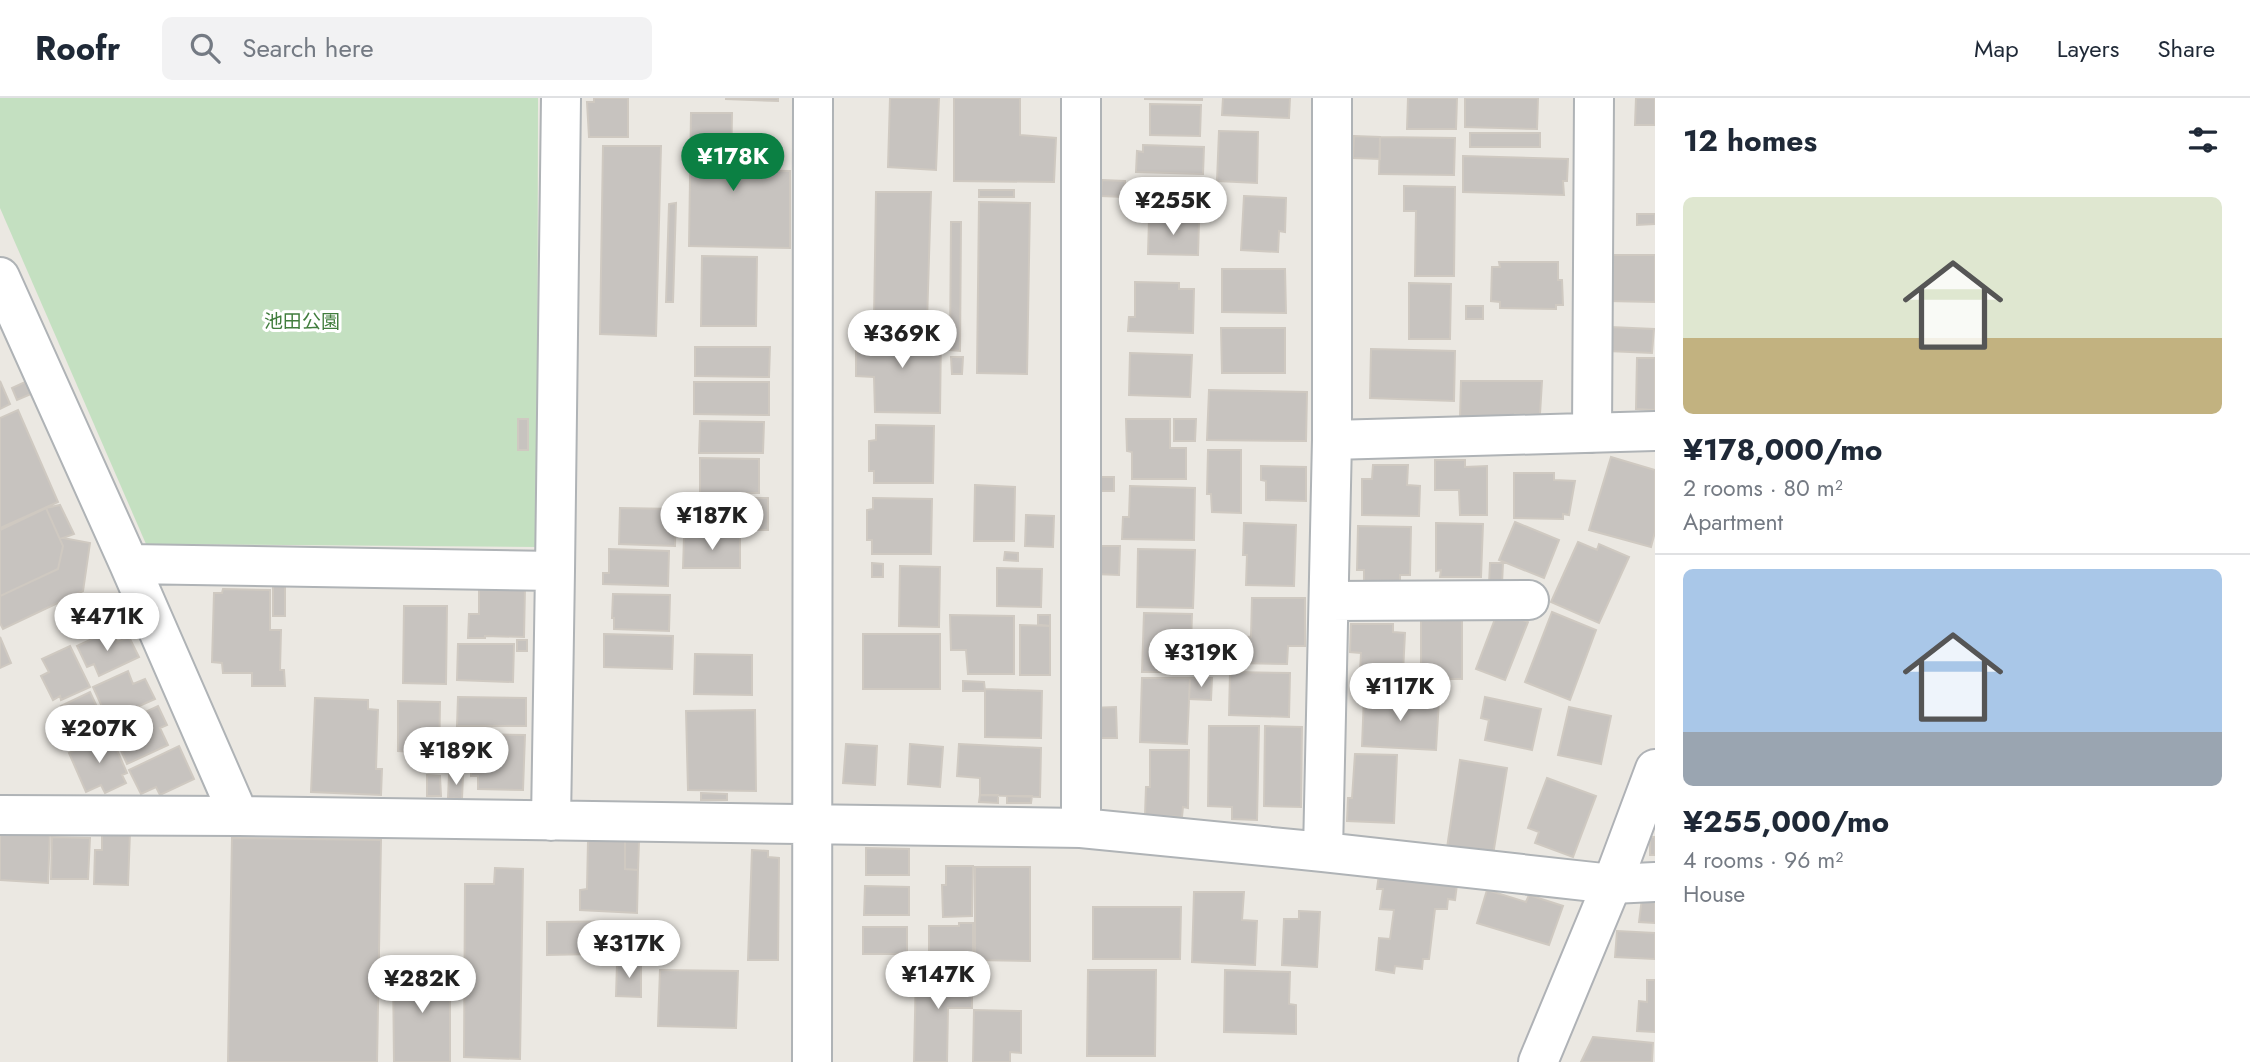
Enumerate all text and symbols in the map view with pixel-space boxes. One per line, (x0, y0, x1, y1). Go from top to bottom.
search box (162, 17, 652, 80)
text: Roofr (35, 25, 120, 72)
icon: search (186, 29, 224, 67)
text: Search here (242, 29, 374, 67)
text: Map (1974, 31, 2019, 66)
text: Layers (2057, 31, 2119, 66)
text: Share (2157, 31, 2215, 66)
text: 12 homes (1683, 119, 1817, 162)
icon: filters (2184, 121, 2222, 159)
pin: ¥178K (684, 134, 782, 193)
text: ¥178K (697, 139, 769, 173)
pin: ¥255K (1124, 178, 1222, 237)
text: ¥255K (1135, 183, 1211, 217)
icon: home (1890, 242, 2016, 368)
park label: 池田公園 (264, 308, 340, 335)
pin: ¥369K (853, 310, 951, 370)
text: ¥369K (864, 316, 940, 350)
text: ¥178,000/mo (1683, 428, 1883, 471)
text: 2 rooms · 80 m² (1683, 471, 1843, 505)
pin: ¥187K (663, 492, 761, 552)
text: ¥187K (676, 498, 748, 532)
text: Apartment (1683, 505, 1783, 539)
pin: ¥471K (58, 594, 156, 653)
text: ¥471K (70, 599, 144, 633)
icon: home (1890, 614, 2016, 740)
pin: ¥319K (1152, 630, 1250, 689)
text: ¥319K (1165, 635, 1237, 669)
pin: ¥117K (1351, 664, 1449, 723)
text: ¥117K (1366, 669, 1434, 703)
pin: ¥207K (50, 706, 148, 765)
text: ¥207K (61, 711, 137, 745)
pin: ¥189K (407, 728, 505, 787)
text: ¥189K (420, 733, 492, 767)
text: ¥255,000/mo (1683, 800, 1889, 843)
text: 4 rooms · 96 m² (1683, 843, 1843, 877)
text: House (1683, 877, 1745, 911)
pin: ¥317K (580, 920, 678, 980)
text: ¥317K (593, 926, 665, 960)
pin: ¥147K (889, 951, 987, 1011)
pin: ¥282K (373, 956, 471, 1015)
text: ¥147K (901, 957, 975, 991)
text: ¥282K (384, 961, 460, 995)

